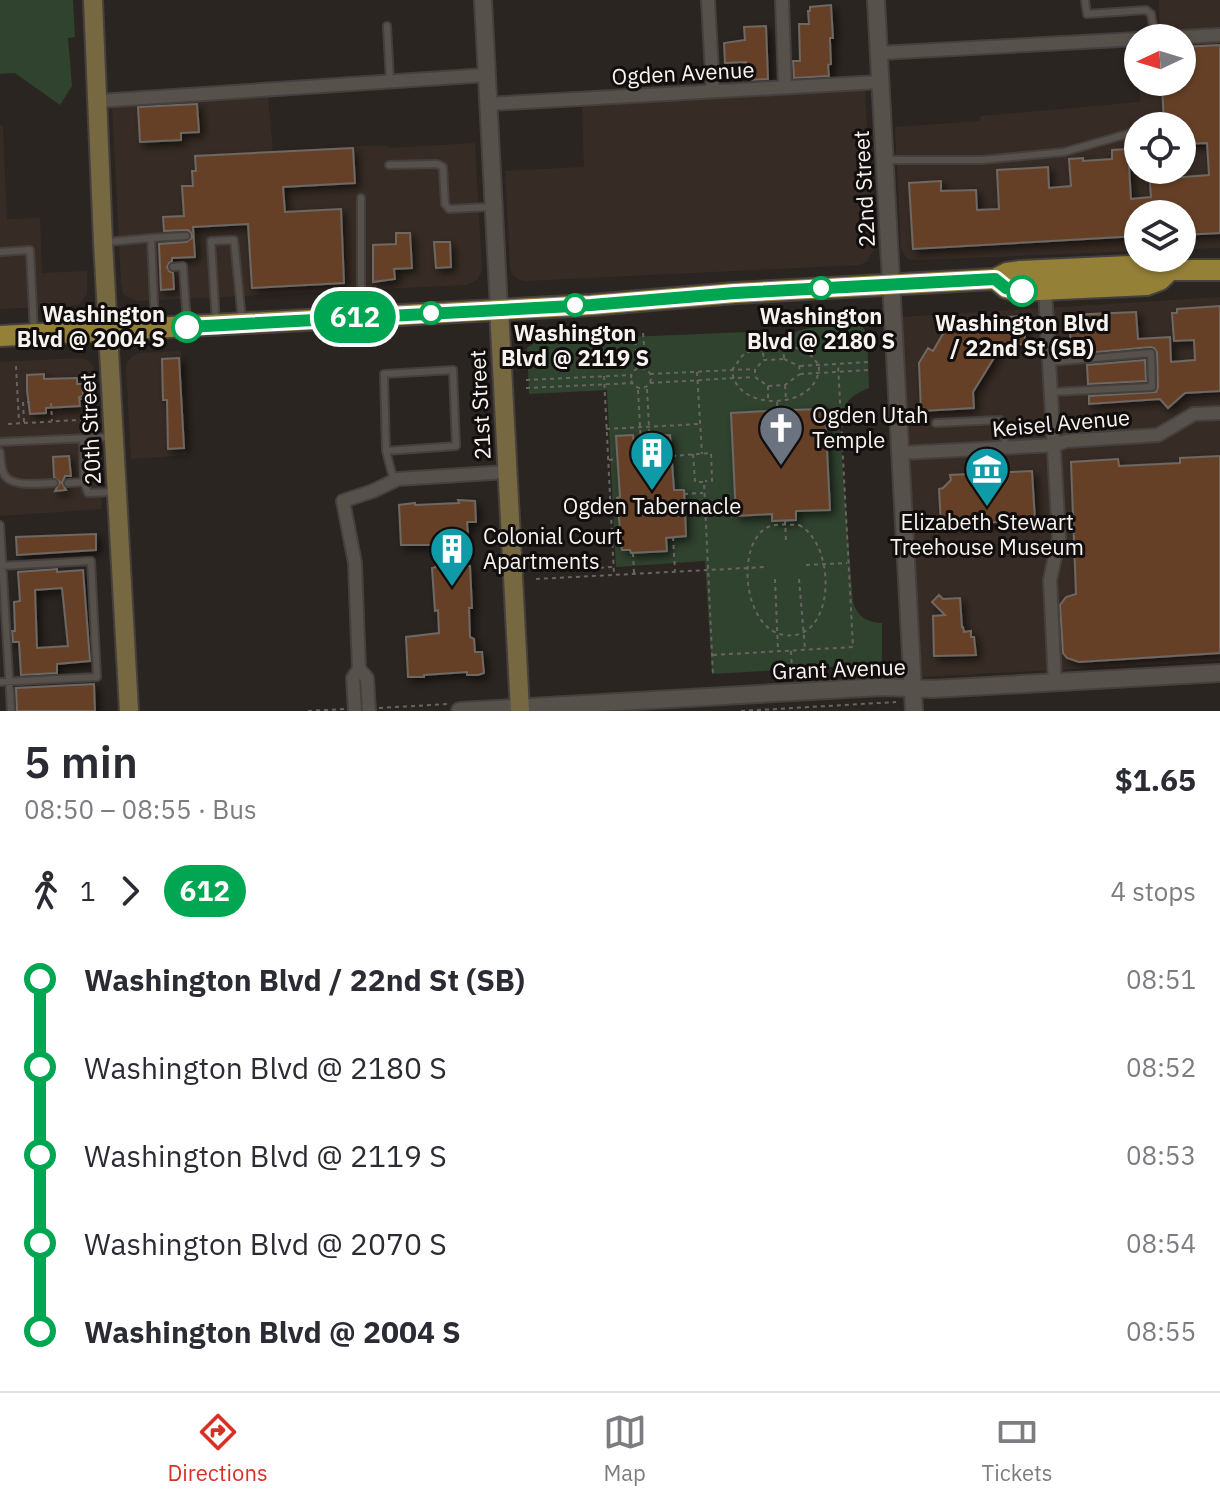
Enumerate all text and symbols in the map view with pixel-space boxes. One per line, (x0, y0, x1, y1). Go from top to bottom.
north arrow (1124, 24, 1196, 96)
map controls (1124, 24, 1196, 272)
street label: Ogden Avenue (611, 54, 755, 91)
button: locate (1124, 112, 1196, 184)
street label: 22nd Street (846, 130, 881, 248)
button: layers (1124, 200, 1196, 272)
marker: Washington Blvd / 22nd St (SB) (1007, 276, 1037, 306)
marker: Washington Blvd @ 2180 S (810, 277, 832, 299)
line badge: 612 (309, 291, 401, 343)
marker: Washington Blvd @ 2119 S (564, 294, 586, 316)
text: 612 (330, 298, 380, 335)
place label: Washington Blvd @ 2004 S (17, 299, 165, 353)
place label: Washington Blvd @ 2180 S (747, 301, 895, 355)
unlabelled marker (420, 302, 442, 324)
place label: Washington Blvd / 22nd St (SB) (935, 308, 1109, 362)
marker: Washington Blvd @ 2004 S (172, 312, 202, 342)
place label: Washington Blvd @ 2119 S (501, 318, 649, 372)
street label: 21st Street (462, 349, 497, 461)
street label: 20th Street (72, 372, 107, 486)
place label: Ogden Utah Temple (812, 400, 928, 454)
street label: Keisel Avenue (991, 402, 1131, 443)
church icon: Ogden Utah Temple (757, 404, 805, 467)
building icon: Ogden Tabernacle (628, 429, 676, 492)
museum icon: Elizabeth Stewart Treehouse Museum (963, 445, 1011, 508)
place label: Ogden Tabernacle (563, 491, 741, 520)
place label: Elizabeth Stewart Treehouse Museum (890, 507, 1084, 561)
place label: Colonial Court Apartments (483, 521, 623, 575)
building icon: Colonial Court Apartments (428, 525, 476, 588)
street label: Grant Avenue (772, 652, 906, 685)
text: 5 min (24, 733, 138, 790)
text: $1.65 (1115, 760, 1196, 799)
text: 08:50 – 08:55 · Bus (24, 792, 257, 826)
icon: walk (24, 869, 68, 913)
icon: forward (108, 869, 152, 913)
text: 612 (180, 872, 230, 909)
text: 1 (80, 874, 96, 908)
text: 4 stops (1110, 874, 1196, 908)
text: Washington Blvd / 22nd St (SB) (84, 960, 525, 999)
text: 08:51 (1126, 962, 1196, 996)
text: Washington Blvd @ 2180 S (84, 1048, 447, 1087)
text: 08:52 (1126, 1050, 1196, 1084)
text: Washington Blvd @ 2119 S (84, 1136, 447, 1175)
text: 08:53 (1126, 1138, 1196, 1172)
text: Washington Blvd @ 2070 S (84, 1224, 447, 1263)
text: 08:54 (1126, 1226, 1196, 1260)
text: Washington Blvd @ 2004 S (84, 1312, 461, 1351)
text: 08:55 (1126, 1314, 1196, 1348)
tab: Directions (167, 1410, 268, 1487)
tab: Map (603, 1410, 647, 1487)
tab: Tickets (982, 1410, 1052, 1487)

